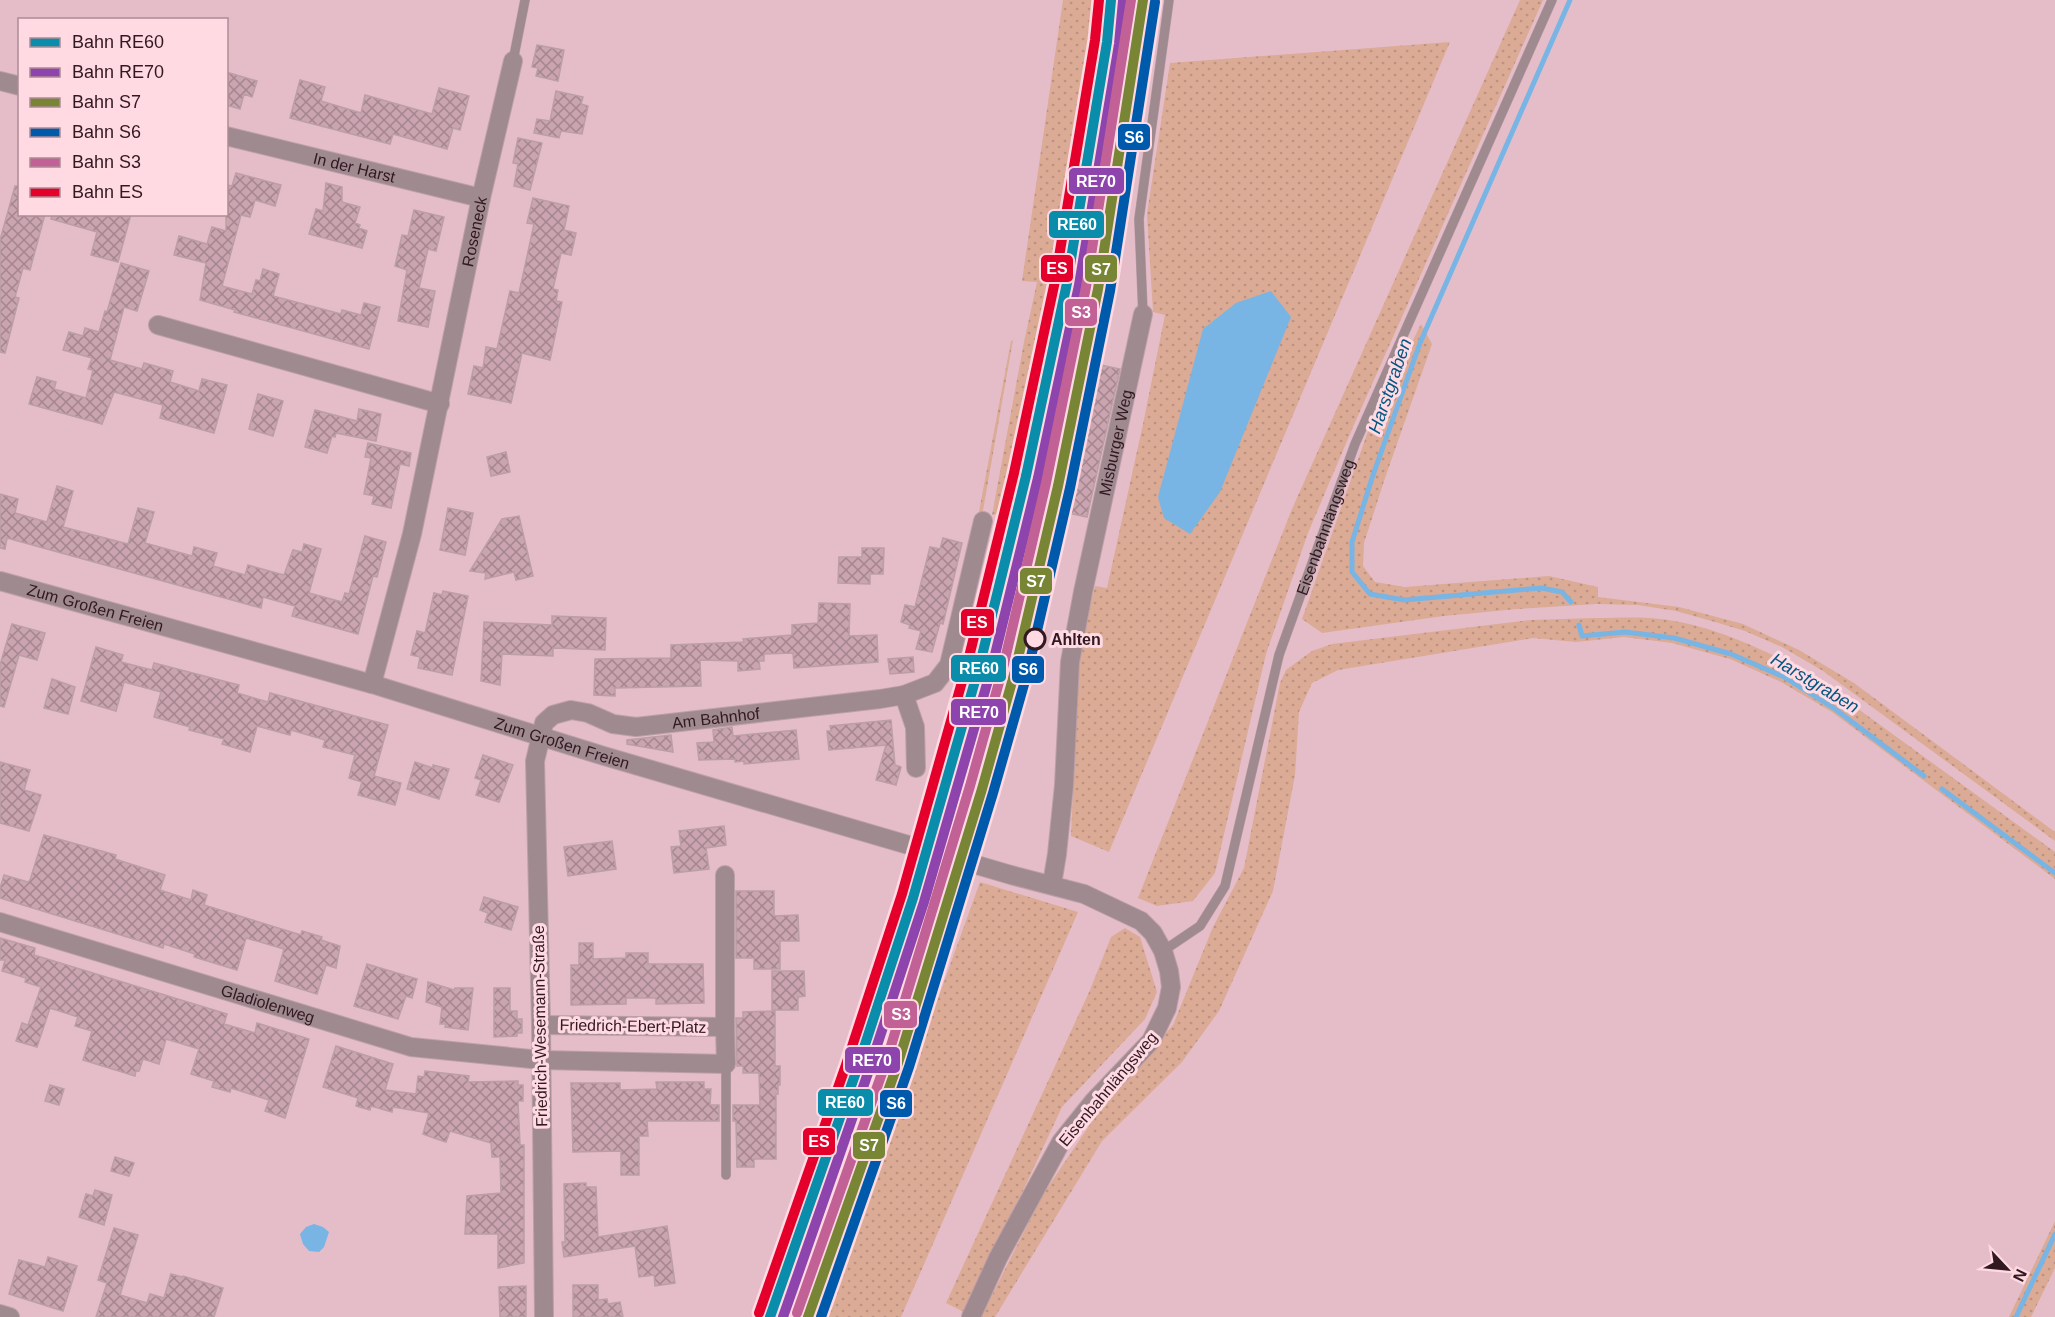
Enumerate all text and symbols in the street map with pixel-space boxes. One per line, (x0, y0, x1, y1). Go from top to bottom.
legend (18, 18, 228, 216)
text: Bahn RE60 (72, 32, 164, 52)
text: Bahn RE70 (72, 62, 164, 82)
text: Bahn S7 (72, 92, 141, 112)
text: Bahn S6 (72, 122, 141, 142)
line badge: S6 (1117, 123, 1151, 151)
text: S6 (1124, 129, 1144, 146)
street label: In der Harst (312, 149, 397, 185)
text: Bahn S3 (72, 152, 141, 172)
line badge: RE70 (1068, 167, 1125, 195)
text: RE70 (1076, 173, 1116, 190)
text: Bahn ES (72, 182, 143, 202)
street label: Roseneck (459, 194, 490, 268)
line badge: RE60 (1048, 210, 1105, 239)
text: RE60 (1057, 216, 1097, 233)
line badge: ES (1040, 254, 1074, 283)
line badge: S7 (1084, 254, 1118, 283)
text: ES (1046, 260, 1068, 277)
text: S7 (1091, 261, 1111, 278)
line badge: S3 (1064, 298, 1098, 327)
text: S3 (1071, 304, 1091, 321)
water label: Harstgraben (1364, 336, 1416, 436)
street label: Misburger Weg (1096, 388, 1135, 497)
street label: Eisenbahnlängsweg (1293, 457, 1357, 597)
line badge: S7 (1019, 567, 1053, 595)
text: S7 (1026, 573, 1046, 590)
street label: Zum Großen Freien (25, 580, 165, 634)
line badge: ES (960, 608, 995, 637)
text: ES (966, 614, 988, 631)
marker: Ahlten (1024, 628, 1046, 650)
place label: Ahlten (1051, 631, 1101, 648)
water label: Harstgraben (1767, 649, 1863, 717)
line badge: RE60 (950, 654, 1007, 683)
line badge: S6 (1011, 655, 1045, 684)
text: RE60 (959, 660, 999, 677)
text: S6 (1018, 661, 1038, 678)
line badge: RE70 (950, 698, 1007, 726)
street label: Am Bahnhof (671, 704, 761, 731)
text: RE70 (959, 704, 999, 721)
street label: Zum Großen Freien (492, 714, 632, 772)
street label: Friedrich-Wesemann-Straße (530, 925, 550, 1127)
street label: Gladiolenweg (219, 981, 317, 1026)
line badge: S3 (883, 1000, 918, 1029)
text: S3 (891, 1006, 911, 1023)
street label: Friedrich-Ebert-Platz (560, 1016, 706, 1036)
street label: Eisenbahnlängsweg (1055, 1029, 1161, 1149)
line badge: RE70 (844, 1046, 901, 1074)
text: RE70 (852, 1052, 892, 1069)
line badge: RE60 (817, 1088, 874, 1117)
line badge: S6 (879, 1089, 913, 1118)
text: RE60 (825, 1094, 865, 1111)
text: S6 (886, 1095, 906, 1112)
line badge: ES (802, 1127, 836, 1156)
line badge: S7 (852, 1131, 886, 1160)
text: ES (808, 1133, 830, 1150)
text: S7 (859, 1137, 879, 1154)
north arrow (1977, 1239, 2037, 1299)
text: N (2010, 1266, 2030, 1284)

